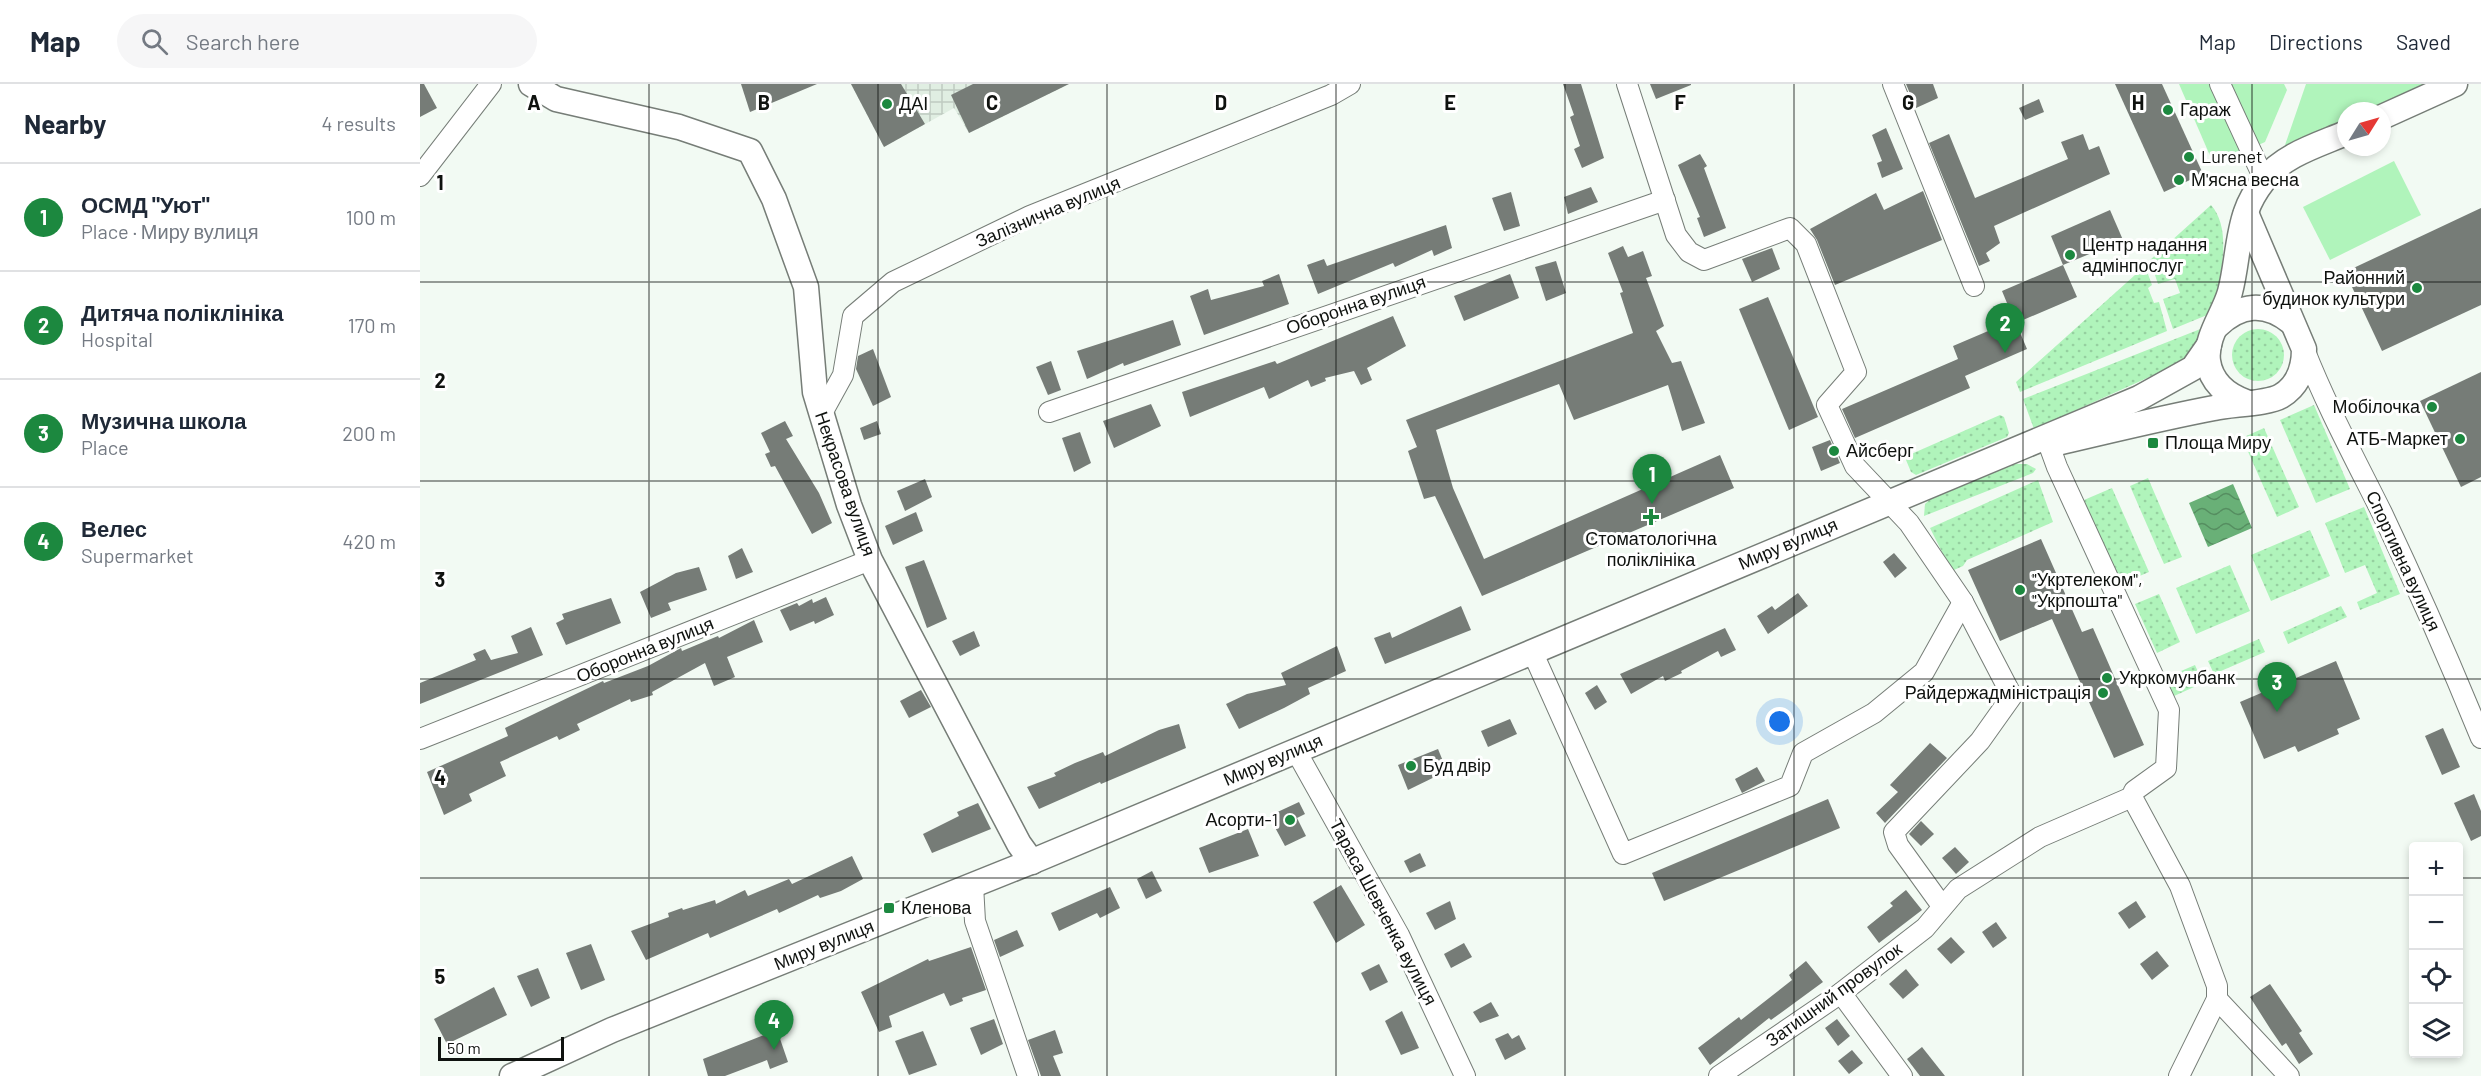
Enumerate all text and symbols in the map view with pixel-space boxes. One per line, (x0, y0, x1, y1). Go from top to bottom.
search box (117, 14, 537, 68)
text: Map (30, 24, 81, 58)
icon: search (138, 25, 171, 58)
text: Search here (186, 28, 300, 54)
text: Map (2199, 29, 2236, 54)
text: Directions (2269, 29, 2363, 54)
text: Saved (2396, 29, 2451, 54)
text: A (527, 90, 541, 114)
text: B (758, 90, 770, 114)
text: C (986, 90, 998, 114)
text: D (1215, 90, 1227, 114)
text: E (1444, 90, 1456, 114)
text: F (1674, 90, 1686, 114)
text: G (1902, 90, 1914, 114)
text: H (2132, 90, 2144, 114)
place label: ДАІ (899, 92, 928, 114)
marker: ДАІ (880, 97, 894, 111)
place label: Гараж (2180, 98, 2231, 120)
north arrow (2337, 102, 2391, 156)
marker: Гараж (2161, 103, 2175, 117)
text: Nearby (24, 108, 106, 139)
text: 4 results (321, 111, 396, 135)
place label: Lurenet (2201, 145, 2263, 167)
marker: Lurenet (2182, 150, 2196, 164)
place label: М'ясна весна (2191, 168, 2300, 190)
text: 1 (436, 170, 444, 194)
street label: Залізнична вулиця (972, 171, 1123, 251)
marker: М'ясна весна (2172, 173, 2186, 187)
text: ОСМД "Уют" (81, 191, 210, 217)
text: 1 (40, 205, 47, 229)
text: 100 m (346, 205, 396, 229)
text: Place · Миру вулиця (81, 219, 258, 243)
place label: Центр надання адмінпослуг (2082, 233, 2207, 276)
marker: Центр надання адмінпослуг (2063, 248, 2077, 262)
place label: Районний будинок культури (2262, 266, 2405, 309)
street label: Оборонна вулиця (1283, 270, 1428, 338)
marker: Районний будинок культури (2410, 281, 2424, 295)
text: Дитяча поліклініка (81, 299, 284, 325)
pin: 2 (1986, 304, 2024, 353)
text: 2 (38, 313, 49, 337)
text: 170 m (348, 313, 396, 337)
text: Hospital (81, 327, 153, 351)
text: 2 (434, 368, 446, 392)
place label: Мобілочка (2333, 395, 2421, 417)
marker: Мобілочка (2425, 400, 2439, 414)
text: Музична школа (81, 407, 247, 433)
street label: Некрасова вулиця (811, 408, 881, 559)
text: 3 (38, 421, 49, 445)
text: 200 m (342, 421, 396, 445)
place label: АТБ-Маркет (2347, 427, 2448, 449)
place label: Площа Миру (2165, 431, 2271, 453)
marker: АТБ-Маркет (2453, 432, 2467, 446)
text: Place (81, 435, 129, 459)
marker: Площа Миру (2146, 436, 2160, 450)
place label: Айсберг (1846, 439, 1914, 461)
marker: Айсберг (1827, 444, 1841, 458)
pin: 1 (1632, 454, 1672, 504)
street label: Спортивна вулиця (2362, 487, 2446, 634)
marker: Стоматологічна поліклініка (1642, 508, 1660, 526)
street label: Миру вулиця (1735, 512, 1841, 574)
text: Велес (81, 515, 147, 541)
place label: Стоматологічна поліклініка (1585, 527, 1718, 570)
text: 4 (37, 529, 50, 553)
text: 420 m (342, 529, 396, 553)
text: Supermarket (81, 543, 194, 567)
text: 3 (435, 567, 445, 591)
place label: "Укртелеком", "Укрпошта" (2032, 568, 2143, 611)
marker: "Укртелеком", "Укрпошта" (2013, 583, 2027, 597)
street label: Оборонна вулиця (573, 611, 717, 687)
pin: 3 (2258, 662, 2296, 712)
place label: Укркомунбанк (2119, 666, 2235, 688)
marker: Укркомунбанк (2100, 671, 2114, 685)
place label: Райдержадміністрація (1905, 681, 2091, 703)
marker: Райдержадміністрація (2096, 686, 2110, 700)
your location (1765, 707, 1794, 736)
street label: Миру вулиця (1220, 728, 1326, 790)
place label: Буд двір (1423, 754, 1491, 776)
marker: Буд двір (1404, 759, 1418, 773)
text: 4 (434, 765, 446, 789)
place label: Асорти-1 (1205, 808, 1278, 830)
marker: Асорти-1 (1283, 813, 1297, 827)
street label: Тараса Шевченка вулиця (1325, 815, 1442, 1008)
map controls (2409, 842, 2463, 1058)
button: + (2409, 842, 2463, 896)
place label: Кленова (901, 896, 972, 918)
button: − (2409, 896, 2463, 950)
marker: Кленова (882, 901, 896, 915)
street label: Миру вулиця (770, 914, 877, 974)
street label: Затишний провулок (1761, 937, 1906, 1051)
button: locate (2409, 950, 2463, 1004)
text: 5 (435, 964, 446, 988)
pin: 4 (754, 1000, 794, 1050)
button: layers (2409, 1004, 2463, 1058)
scale bar (438, 1034, 564, 1062)
text: 50 m (447, 1038, 481, 1057)

